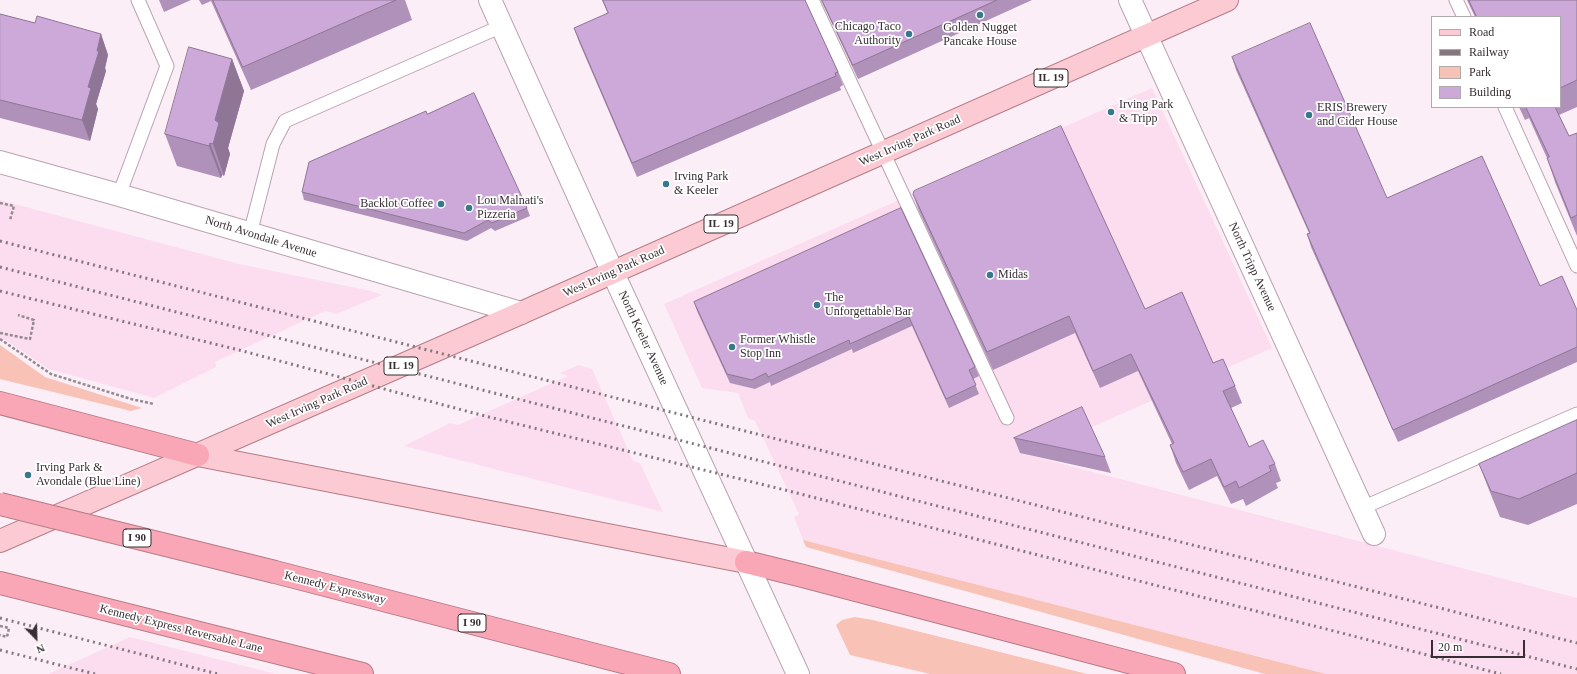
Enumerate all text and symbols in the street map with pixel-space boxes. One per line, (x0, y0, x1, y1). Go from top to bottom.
marker: Golden Nugget Pancake House (975, 10, 985, 20)
legend (1431, 16, 1561, 108)
place label: Chicago Taco Authority (835, 20, 901, 48)
place label: Golden Nugget Pancake House (943, 21, 1017, 49)
text: Road (1469, 25, 1494, 39)
marker: Chicago Taco Authority (904, 29, 914, 39)
text: Railway (1469, 45, 1509, 59)
text: Park (1469, 65, 1491, 79)
road number: IL 19 (1034, 69, 1068, 87)
text: Building (1469, 85, 1511, 99)
place label: Irving Park & Tripp (1119, 98, 1173, 126)
place label: ERIS Brewery and Cider House (1317, 101, 1398, 129)
marker: Irving Park & Tripp (1106, 107, 1116, 117)
marker: ERIS Brewery and Cider House (1304, 110, 1314, 120)
street label: West Irving Park Road (857, 112, 963, 170)
place label: Irving Park & Keeler (674, 170, 728, 198)
marker: Irving Park & Keeler (661, 179, 671, 189)
place label: Lou Malnati's Pizzeria (477, 194, 543, 222)
place label: Backlot Coffee (360, 197, 433, 211)
marker: Backlot Coffee (436, 199, 446, 209)
marker: Lou Malnati's Pizzeria (464, 203, 474, 213)
street label: North Avondale Avenue (203, 213, 319, 261)
road number: IL 19 (704, 215, 738, 233)
street label: North Tripp Avenue (1225, 220, 1279, 314)
street label: West Irving Park Road (561, 243, 667, 301)
place label: Midas (998, 268, 1028, 282)
marker: Midas (985, 270, 995, 280)
street label: North Keeler Avenue (615, 289, 671, 387)
place label: The Unforgettable Bar (825, 291, 912, 319)
marker: The Unforgettable Bar (812, 300, 822, 310)
place label: Former Whistle Stop Inn (740, 333, 816, 361)
marker: Former Whistle Stop Inn (727, 342, 737, 352)
road number: IL 19 (384, 357, 418, 375)
street label: West Irving Park Road (264, 374, 370, 432)
place label: Irving Park & Avondale (Blue Line) (36, 461, 140, 489)
marker: Irving Park & Avondale (Blue Line) (23, 470, 33, 480)
road number: I 90 (123, 529, 151, 547)
street label: Kennedy Expressway (283, 568, 387, 608)
street label: Kennedy Express Reversable Lane (98, 602, 264, 656)
road number: I 90 (458, 614, 486, 632)
north arrow (16, 618, 56, 658)
scale bar (1433, 632, 1527, 658)
text: 20 m (1438, 640, 1462, 654)
text: N (35, 642, 47, 656)

